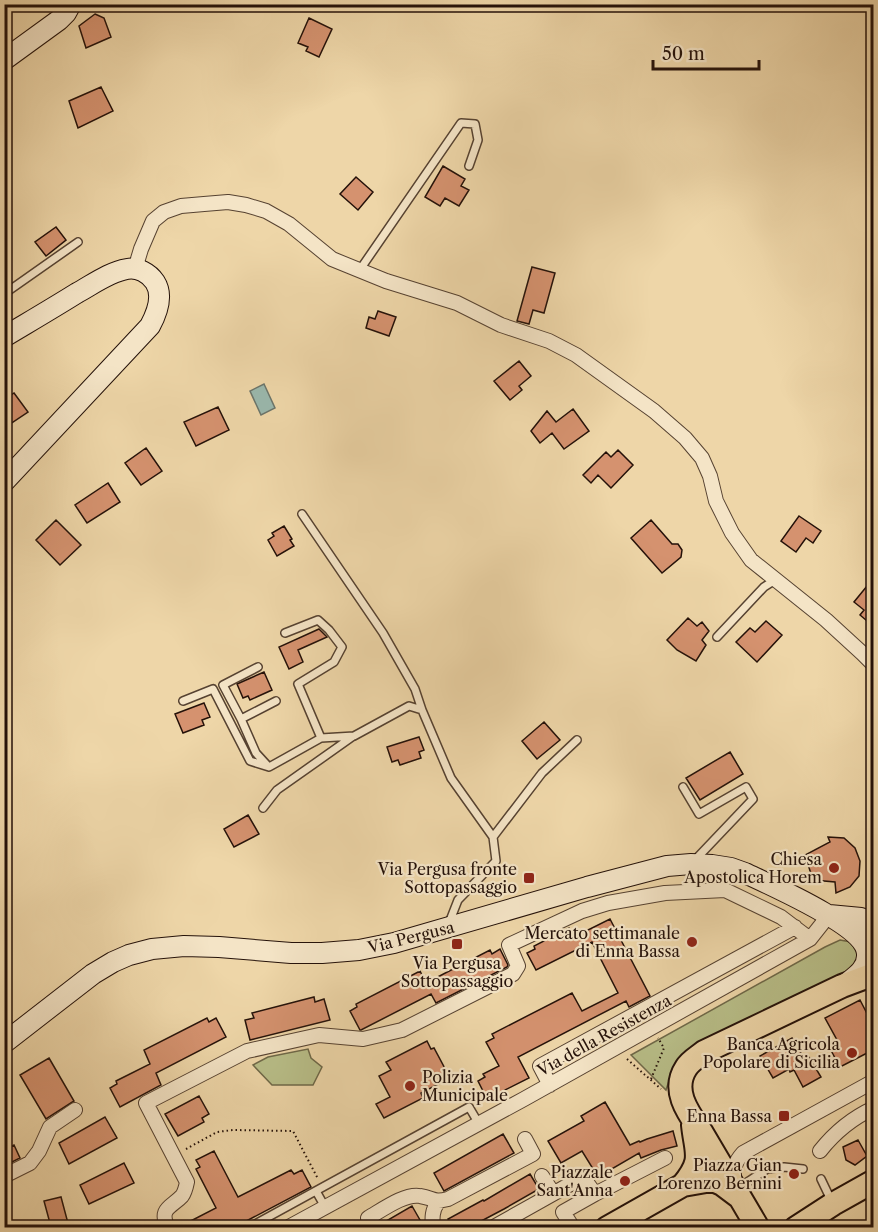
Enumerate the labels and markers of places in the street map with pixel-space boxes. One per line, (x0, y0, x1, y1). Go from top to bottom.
place label: Chiesa Apostolica Horem (683, 849, 823, 887)
place label: Via Pergusa fronte Sottopassaggio (377, 859, 517, 897)
marker: Chiesa Apostolica Horem (827, 861, 841, 875)
marker: Via Pergusa fronte Sottopassaggio (522, 871, 536, 885)
place label: Mercato settimanale di Enna Bassa (525, 923, 681, 961)
marker: Mercato settimanale di Enna Bassa (685, 935, 699, 949)
marker: Via Pergusa Sottopassaggio (450, 937, 464, 951)
place label: Via Pergusa Sottopassaggio (401, 953, 514, 991)
place label: Banca Agricola Popolare di Sicilia (703, 1034, 841, 1072)
marker: Banca Agricola Popolare di Sicilia (845, 1046, 859, 1060)
place label: Polizia Municipale (422, 1067, 508, 1105)
marker: Polizia Municipale (403, 1079, 417, 1093)
place label: Enna Bassa (686, 1106, 773, 1126)
marker: Enna Bassa (777, 1109, 791, 1123)
place label: Piazza Gian Lorenzo Bernini (657, 1155, 782, 1193)
place label: Piazzale Sant'Anna (537, 1162, 614, 1200)
marker: Piazza Gian Lorenzo Bernini (787, 1167, 801, 1181)
marker: Piazzale Sant'Anna (618, 1174, 632, 1188)

